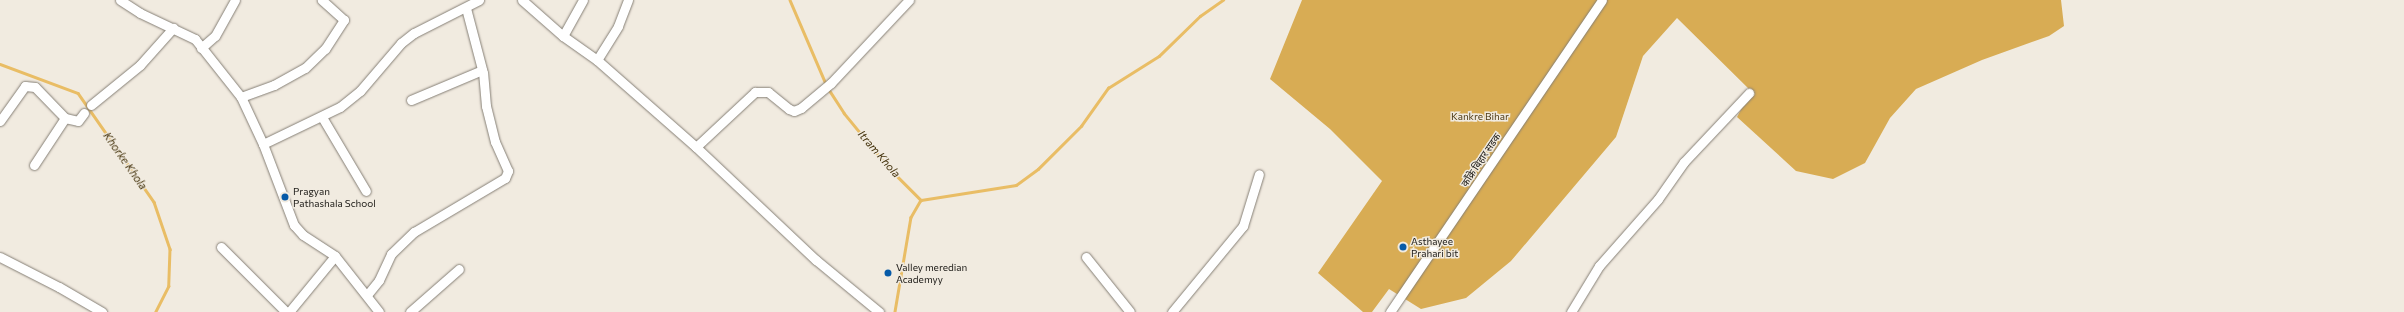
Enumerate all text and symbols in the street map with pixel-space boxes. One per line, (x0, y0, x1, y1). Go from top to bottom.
park label: Kankre Bihar (1451, 111, 1509, 123)
water label: Itram Khola (855, 128, 903, 180)
water label: Khorke Khola (100, 130, 150, 192)
street label: काँक्रे बिहार सडक (1459, 131, 1503, 189)
place label: Pragyan Pathashala School (293, 185, 376, 208)
marker: Pragyan Pathashala School (280, 192, 290, 202)
place label: Asthayee Prahari bit (1411, 235, 1458, 258)
marker: Asthayee Prahari bit (1398, 242, 1408, 252)
place label: Valley meredian Academyy (896, 261, 967, 284)
marker: Valley meredian Academyy (883, 268, 893, 278)

